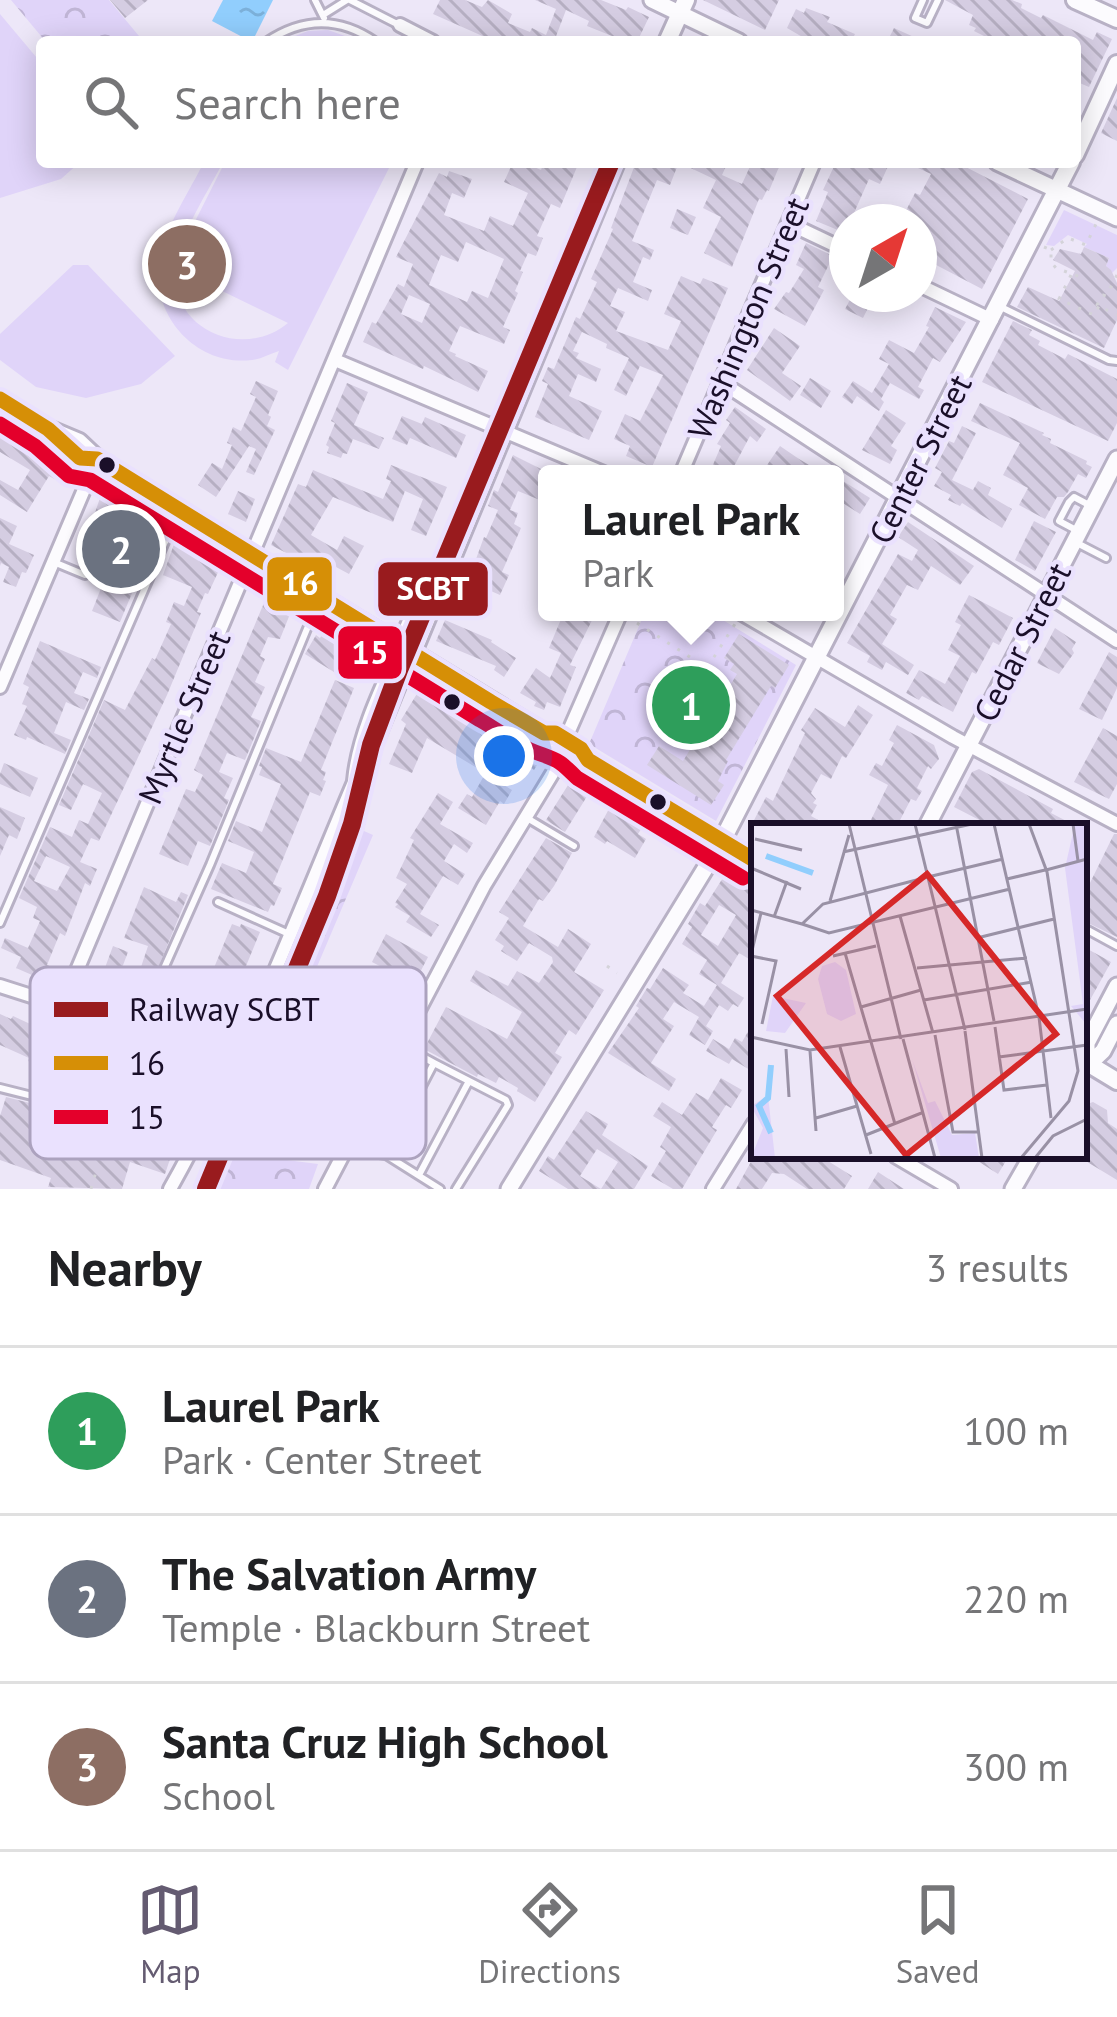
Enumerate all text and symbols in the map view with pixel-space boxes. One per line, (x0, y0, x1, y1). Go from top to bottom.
search box (36, 36, 1081, 168)
icon: search (78, 69, 144, 135)
text: Search here (174, 73, 401, 131)
street label: Washington Street (677, 190, 818, 445)
north arrow (829, 204, 937, 312)
pin: 3 (148, 219, 226, 309)
street label: Center Street (859, 367, 981, 551)
unlabelled marker (96, 454, 118, 476)
popup (538, 465, 844, 621)
text: Laurel Park (582, 489, 800, 547)
pin: 2 (82, 504, 160, 594)
text: Park (582, 547, 654, 598)
line badge: 16 (265, 555, 334, 613)
street label: Cedar Street (963, 555, 1080, 729)
line badge: SCBT (376, 560, 490, 618)
text: 16 (281, 561, 319, 604)
text: SCBT (396, 566, 470, 609)
street label: Myrtle Street (128, 624, 239, 810)
line badge: 15 (336, 624, 404, 681)
text: 15 (351, 630, 389, 673)
pin: 1 (652, 660, 730, 750)
unlabelled marker (441, 691, 463, 713)
your location (474, 726, 534, 786)
unlabelled marker (647, 791, 669, 813)
inset map (751, 823, 1087, 1159)
legend (30, 967, 426, 1159)
text: Railway SCBT (129, 987, 320, 1030)
text: 16 (129, 1041, 165, 1084)
text: 15 (129, 1095, 165, 1138)
text: Nearby (48, 1234, 202, 1300)
text: 3 results (926, 1242, 1069, 1293)
text: Laurel Park (162, 1376, 380, 1434)
text: 1 (76, 1405, 98, 1456)
text: 100 m (963, 1405, 1069, 1456)
text: Park · Center Street (162, 1434, 482, 1485)
text: The Salvation Army (162, 1544, 536, 1602)
text: 2 (76, 1573, 98, 1624)
text: 220 m (963, 1573, 1069, 1624)
text: Temple · Blackburn Street (162, 1602, 590, 1653)
text: Santa Cruz High School (162, 1712, 608, 1770)
text: 3 (76, 1741, 98, 1792)
text: 300 m (963, 1741, 1069, 1792)
text: School (162, 1770, 275, 1821)
tab: Map (137, 1877, 203, 1992)
tab: Directions (478, 1877, 621, 1992)
tab: Saved (896, 1877, 980, 1992)

